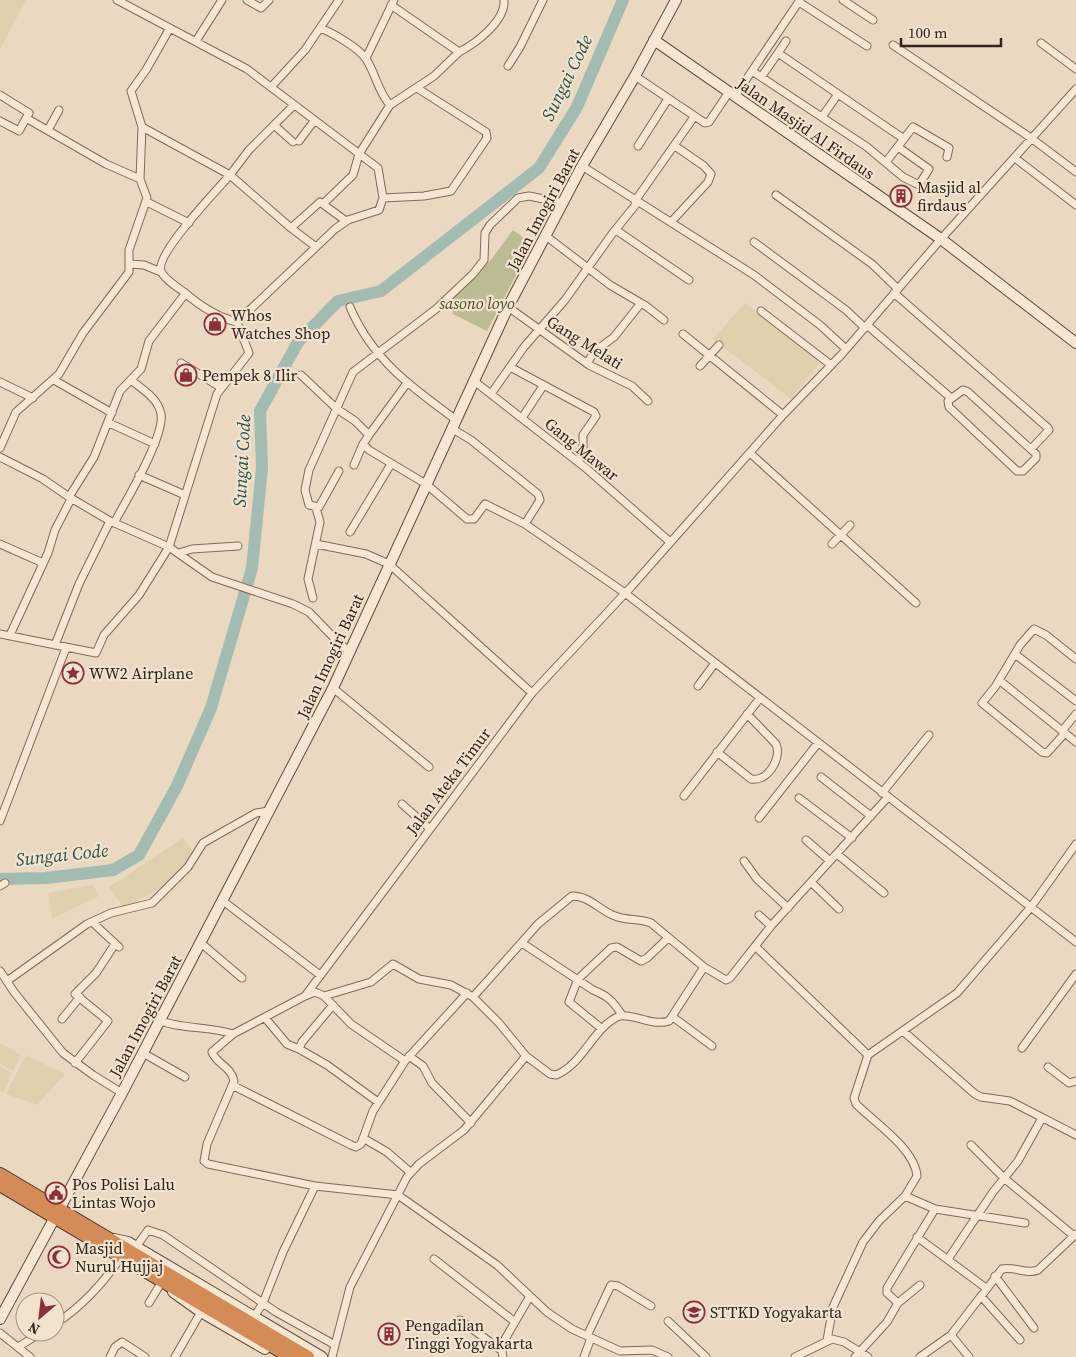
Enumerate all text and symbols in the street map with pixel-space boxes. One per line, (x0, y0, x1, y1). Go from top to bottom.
scale bar (901, 15, 1001, 47)
text: 100 m (908, 22, 948, 43)
water label: Sungai Code (535, 30, 598, 125)
street label: Jalan Masjid Al Firdaus (732, 71, 879, 184)
street label: Jalan Imogiri Barat (501, 143, 585, 275)
place label: Masjid al firdaus (917, 176, 981, 216)
building icon: Masjid al firdaus (889, 184, 913, 208)
park label: sasono loyo (439, 292, 515, 314)
place label: Whos Watches Shop (231, 304, 330, 344)
street label: Gang Melati (543, 310, 627, 374)
shop icon: Whos Watches Shop (203, 312, 227, 336)
shop icon: Pempek 8 Ilir (174, 363, 198, 387)
place label: Pempek 8 Ilir (202, 364, 297, 386)
street label: Gang Mawar (540, 412, 624, 486)
water label: Sungai Code (227, 413, 256, 508)
street label: Jalan Imogiri Barat (291, 589, 369, 723)
place icon: WW2 Airplane (61, 661, 85, 685)
place label: WW2 Airplane (89, 662, 193, 684)
street label: Jalan Ateka Timur (400, 723, 496, 840)
water label: Sungai Code (15, 837, 110, 872)
street label: Jalan Imogiri Barat (103, 950, 187, 1082)
place label: Pos Polisi Lalu Lintas Wojo (72, 1173, 175, 1213)
public building icon: Pos Polisi Lalu Lintas Wojo (44, 1181, 68, 1205)
place label: Masjid Nurul Hujjaj (75, 1237, 163, 1277)
mosque icon: Masjid Nurul Hujjaj (47, 1245, 71, 1269)
north arrow (15, 1292, 65, 1342)
school or university icon: STTKD Yogyakarta (682, 1300, 706, 1324)
place label: STTKD Yogyakarta (710, 1301, 843, 1323)
place label: Pengadilan Tinggi Yogyakarta (405, 1314, 534, 1354)
text: N (25, 1317, 43, 1340)
building icon: Pengadilan Tinggi Yogyakarta (377, 1322, 401, 1346)

